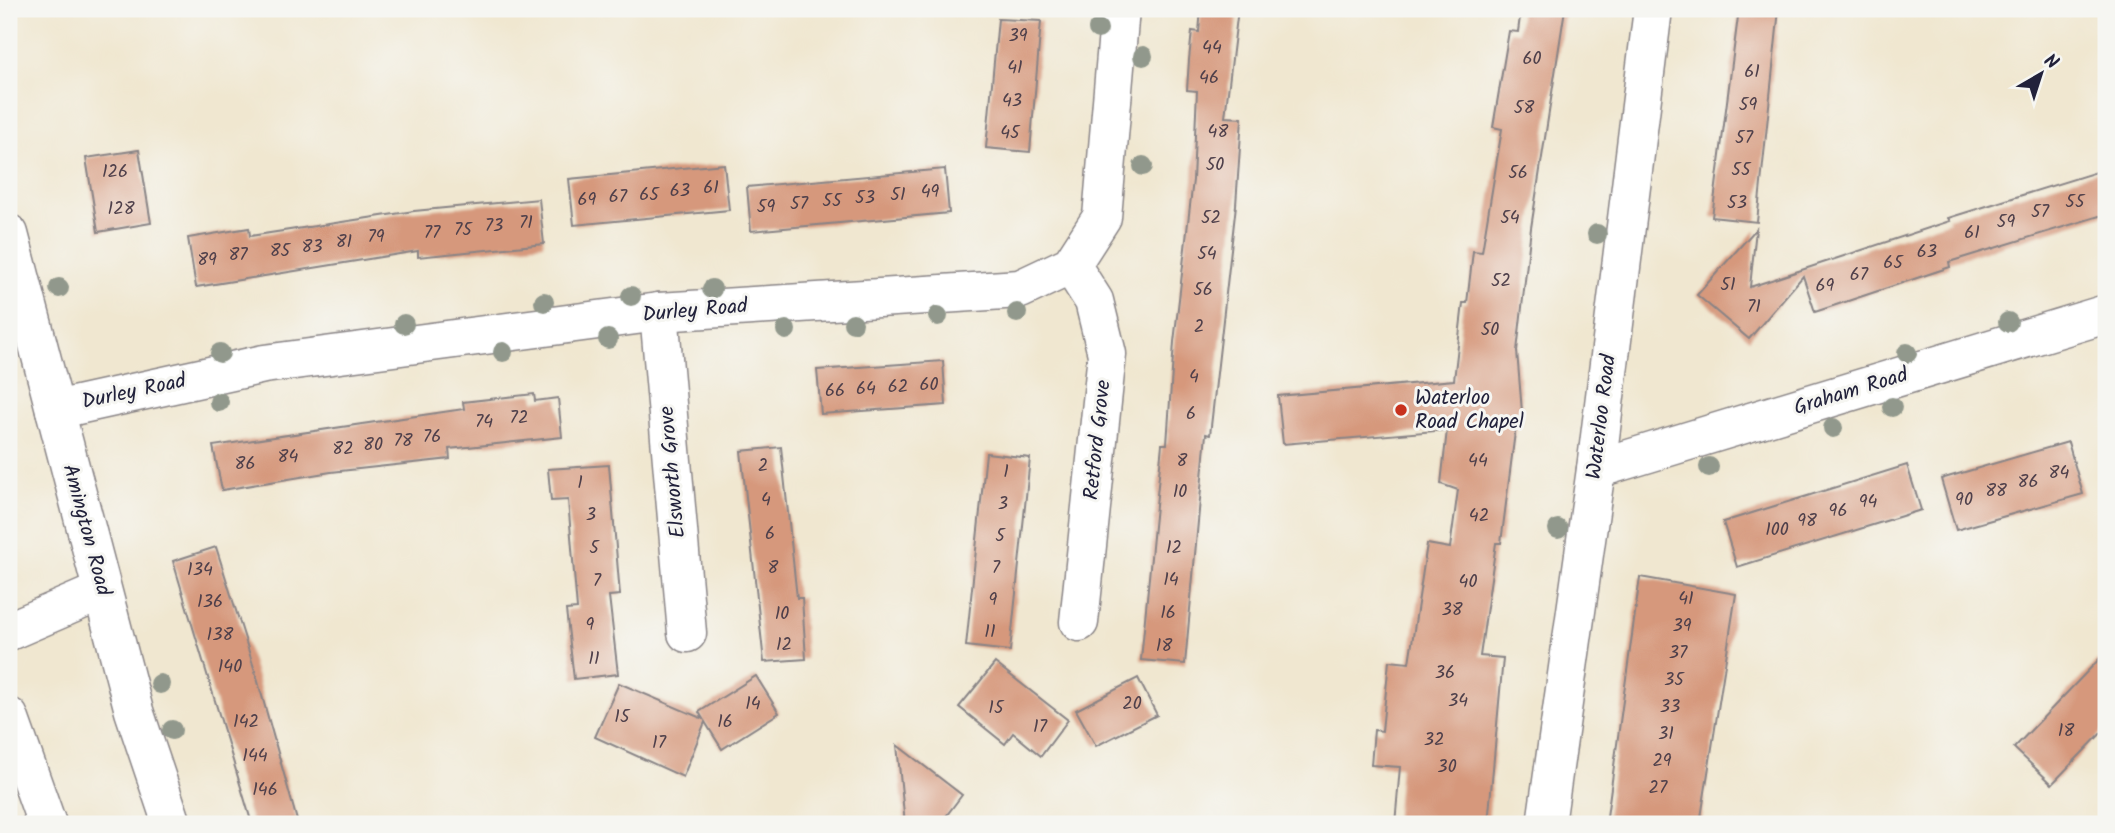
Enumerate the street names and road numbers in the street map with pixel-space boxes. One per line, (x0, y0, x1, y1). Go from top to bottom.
street label: Durley Road (641, 290, 750, 332)
street label: Waterloo Road (1578, 352, 1626, 481)
street label: Graham Road (1790, 359, 1913, 425)
street label: Durley Road (79, 365, 190, 419)
street label: Retford Grove (1075, 378, 1121, 502)
street label: Elsworth Grove (651, 404, 695, 539)
street label: Amington Road (53, 461, 120, 600)

